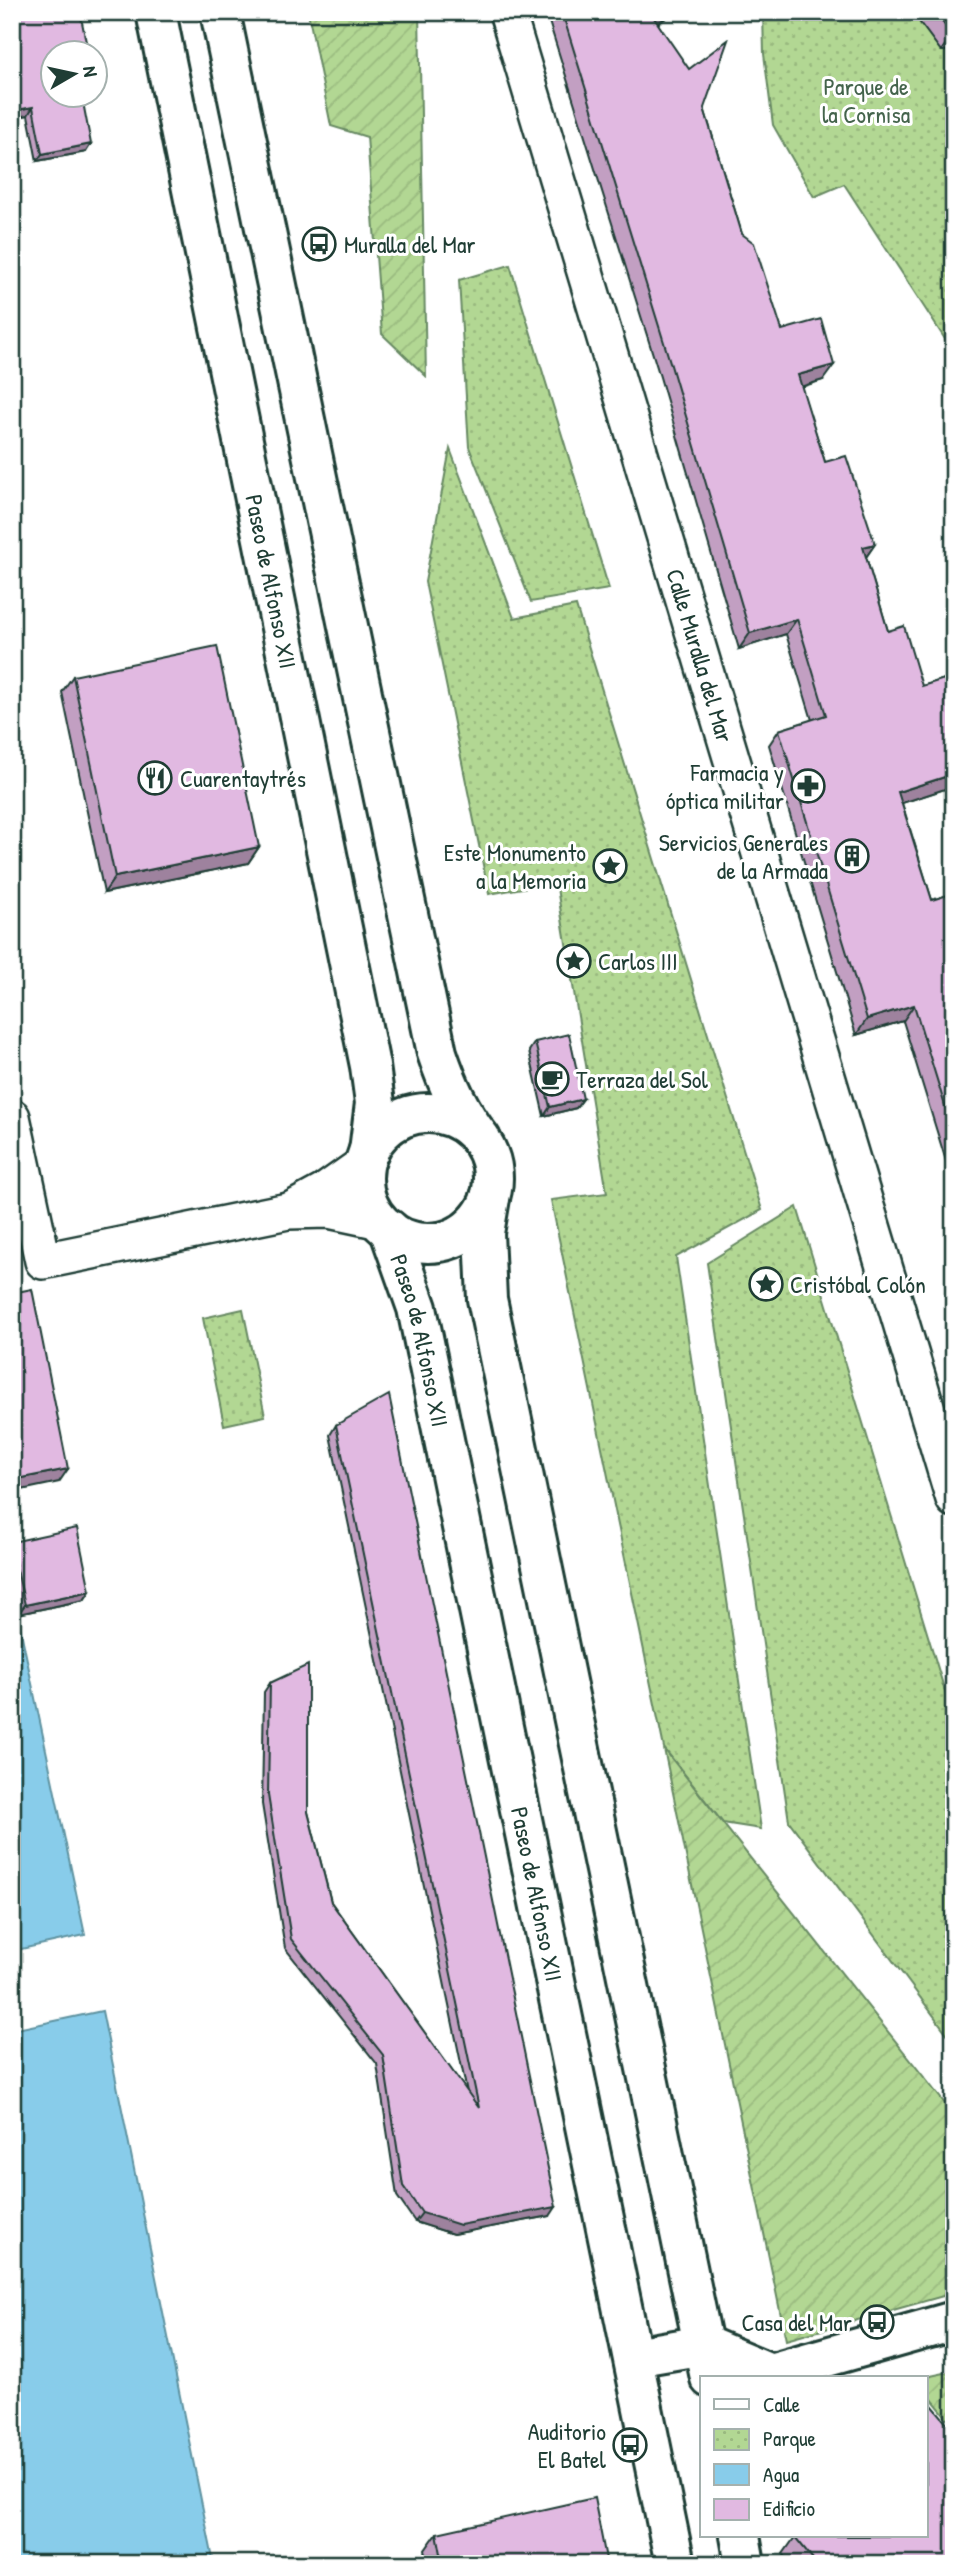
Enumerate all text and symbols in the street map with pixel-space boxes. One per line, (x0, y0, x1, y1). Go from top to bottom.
north arrow (38, 38, 108, 108)
text: N (77, 64, 104, 78)
park label: Parque de la Cornisa (822, 70, 910, 130)
bus stop icon: Muralla del Mar (300, 225, 338, 263)
place label: Muralla del Mar (344, 228, 476, 260)
street label: Paseo de Alfonso XII (238, 491, 305, 671)
street label: Calle Muralla del Mar (659, 565, 742, 746)
place label: Farmacia y óptica militar (666, 756, 784, 816)
restaurant icon: Cuarentaytrés (136, 759, 174, 797)
place label: Cuarentaytrés (180, 762, 306, 794)
pharmacy icon: Farmacia y óptica militar (789, 767, 827, 805)
place label: Servicios Generales de la Armada (659, 826, 828, 886)
place label: Este Monumento a la Memoria (444, 836, 586, 896)
building icon: Servicios Generales de la Armada (833, 837, 871, 875)
place icon: Este Monumento a la Memoria (591, 847, 629, 885)
place icon: Carlos III (555, 942, 593, 980)
place label: Carlos III (598, 945, 678, 977)
cafe icon: Terraza del Sol (533, 1060, 571, 1098)
place label: Terraza del Sol (576, 1063, 708, 1095)
street label: Paseo de Alfonso XII (383, 1250, 457, 1429)
place icon: Cristóbal Colón (747, 1265, 785, 1303)
place label: Cristóbal Colón (790, 1268, 926, 1300)
street label: Paseo de Alfonso XII (504, 1804, 571, 1984)
bus stop icon: Casa del Mar (858, 2303, 896, 2341)
place label: Casa del Mar (742, 2306, 852, 2338)
legend (700, 2376, 928, 2538)
text: Calle (763, 2390, 800, 2419)
place label: Auditorio El Batel (528, 2415, 607, 2475)
text: Parque (763, 2424, 816, 2453)
bus stop icon: Auditorio El Batel (611, 2426, 649, 2464)
text: Agua (763, 2460, 799, 2489)
text: Edificio (763, 2494, 815, 2523)

